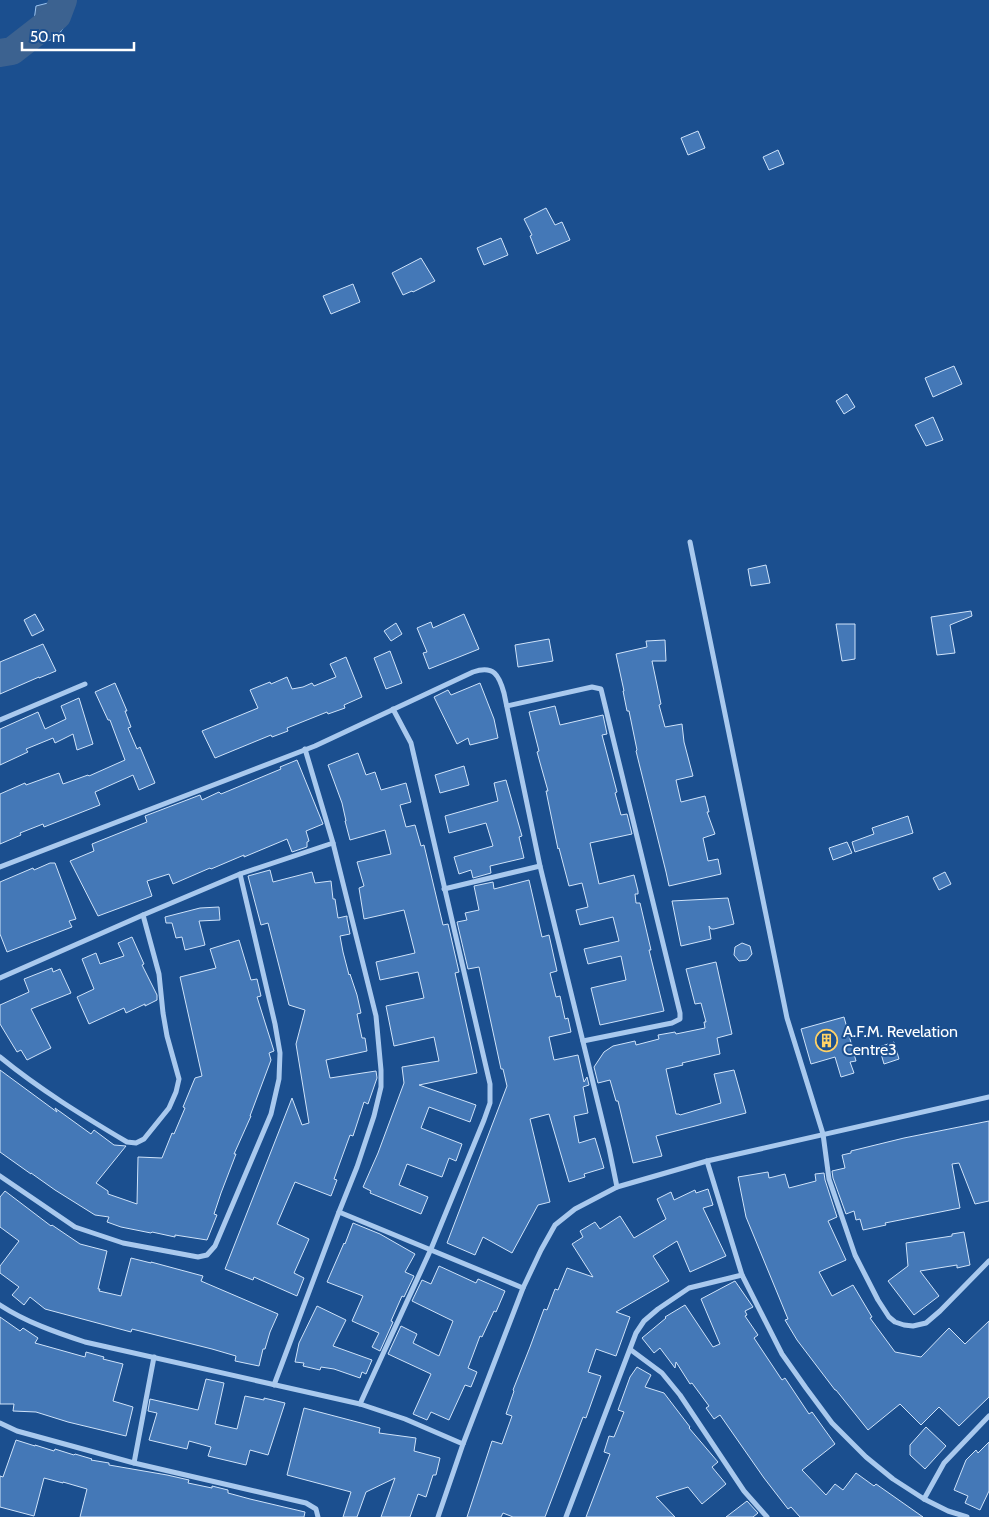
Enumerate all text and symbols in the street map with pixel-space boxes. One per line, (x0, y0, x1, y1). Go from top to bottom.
scale bar (22, 20, 135, 52)
text: 50 m (30, 28, 65, 46)
place label: A.F.M. Revelation Centre3 (843, 1022, 958, 1059)
building icon: A.F.M. Revelation Centre3 (815, 1028, 839, 1052)

